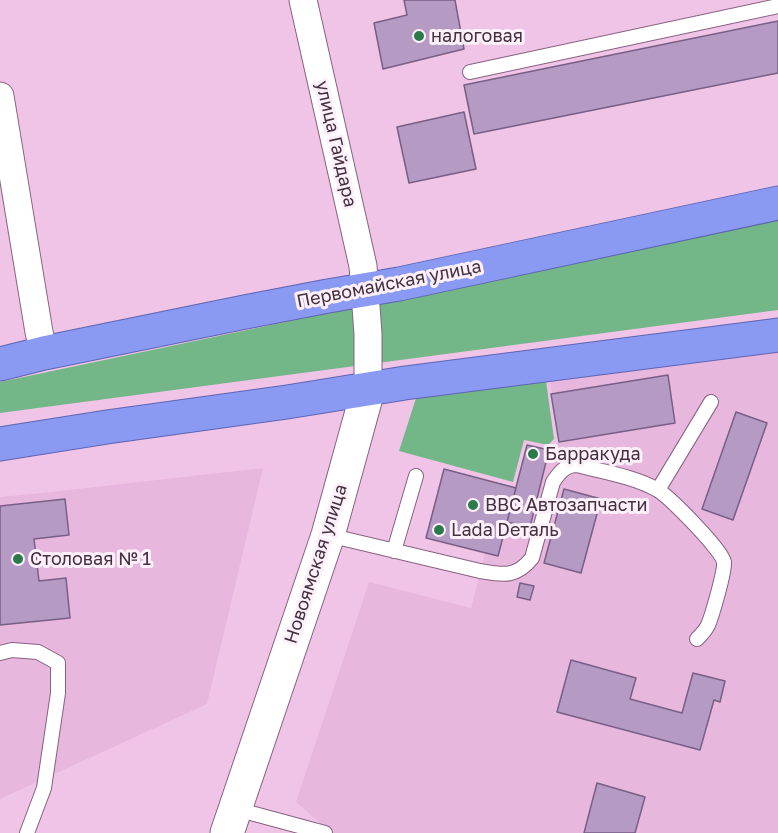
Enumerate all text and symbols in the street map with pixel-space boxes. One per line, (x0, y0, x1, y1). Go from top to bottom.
place label: налоговая (431, 25, 523, 47)
marker: налоговая (412, 29, 426, 43)
street label: улица Гайдара (311, 79, 361, 209)
street label: Первомайская улица (295, 255, 483, 313)
place label: Барракуда (545, 443, 641, 465)
marker: Барракуда (526, 447, 540, 461)
street label: Новоямская улица (280, 482, 352, 646)
place label: ВВС Автозапчасти (485, 494, 647, 516)
marker: ВВС Автозапчасти (466, 498, 480, 512)
place label: Lada Dеталь (451, 519, 559, 541)
marker: Lada Dеталь (432, 523, 446, 537)
place label: Столовая № 1 (30, 548, 151, 570)
marker: Столовая № 1 (11, 552, 25, 566)

